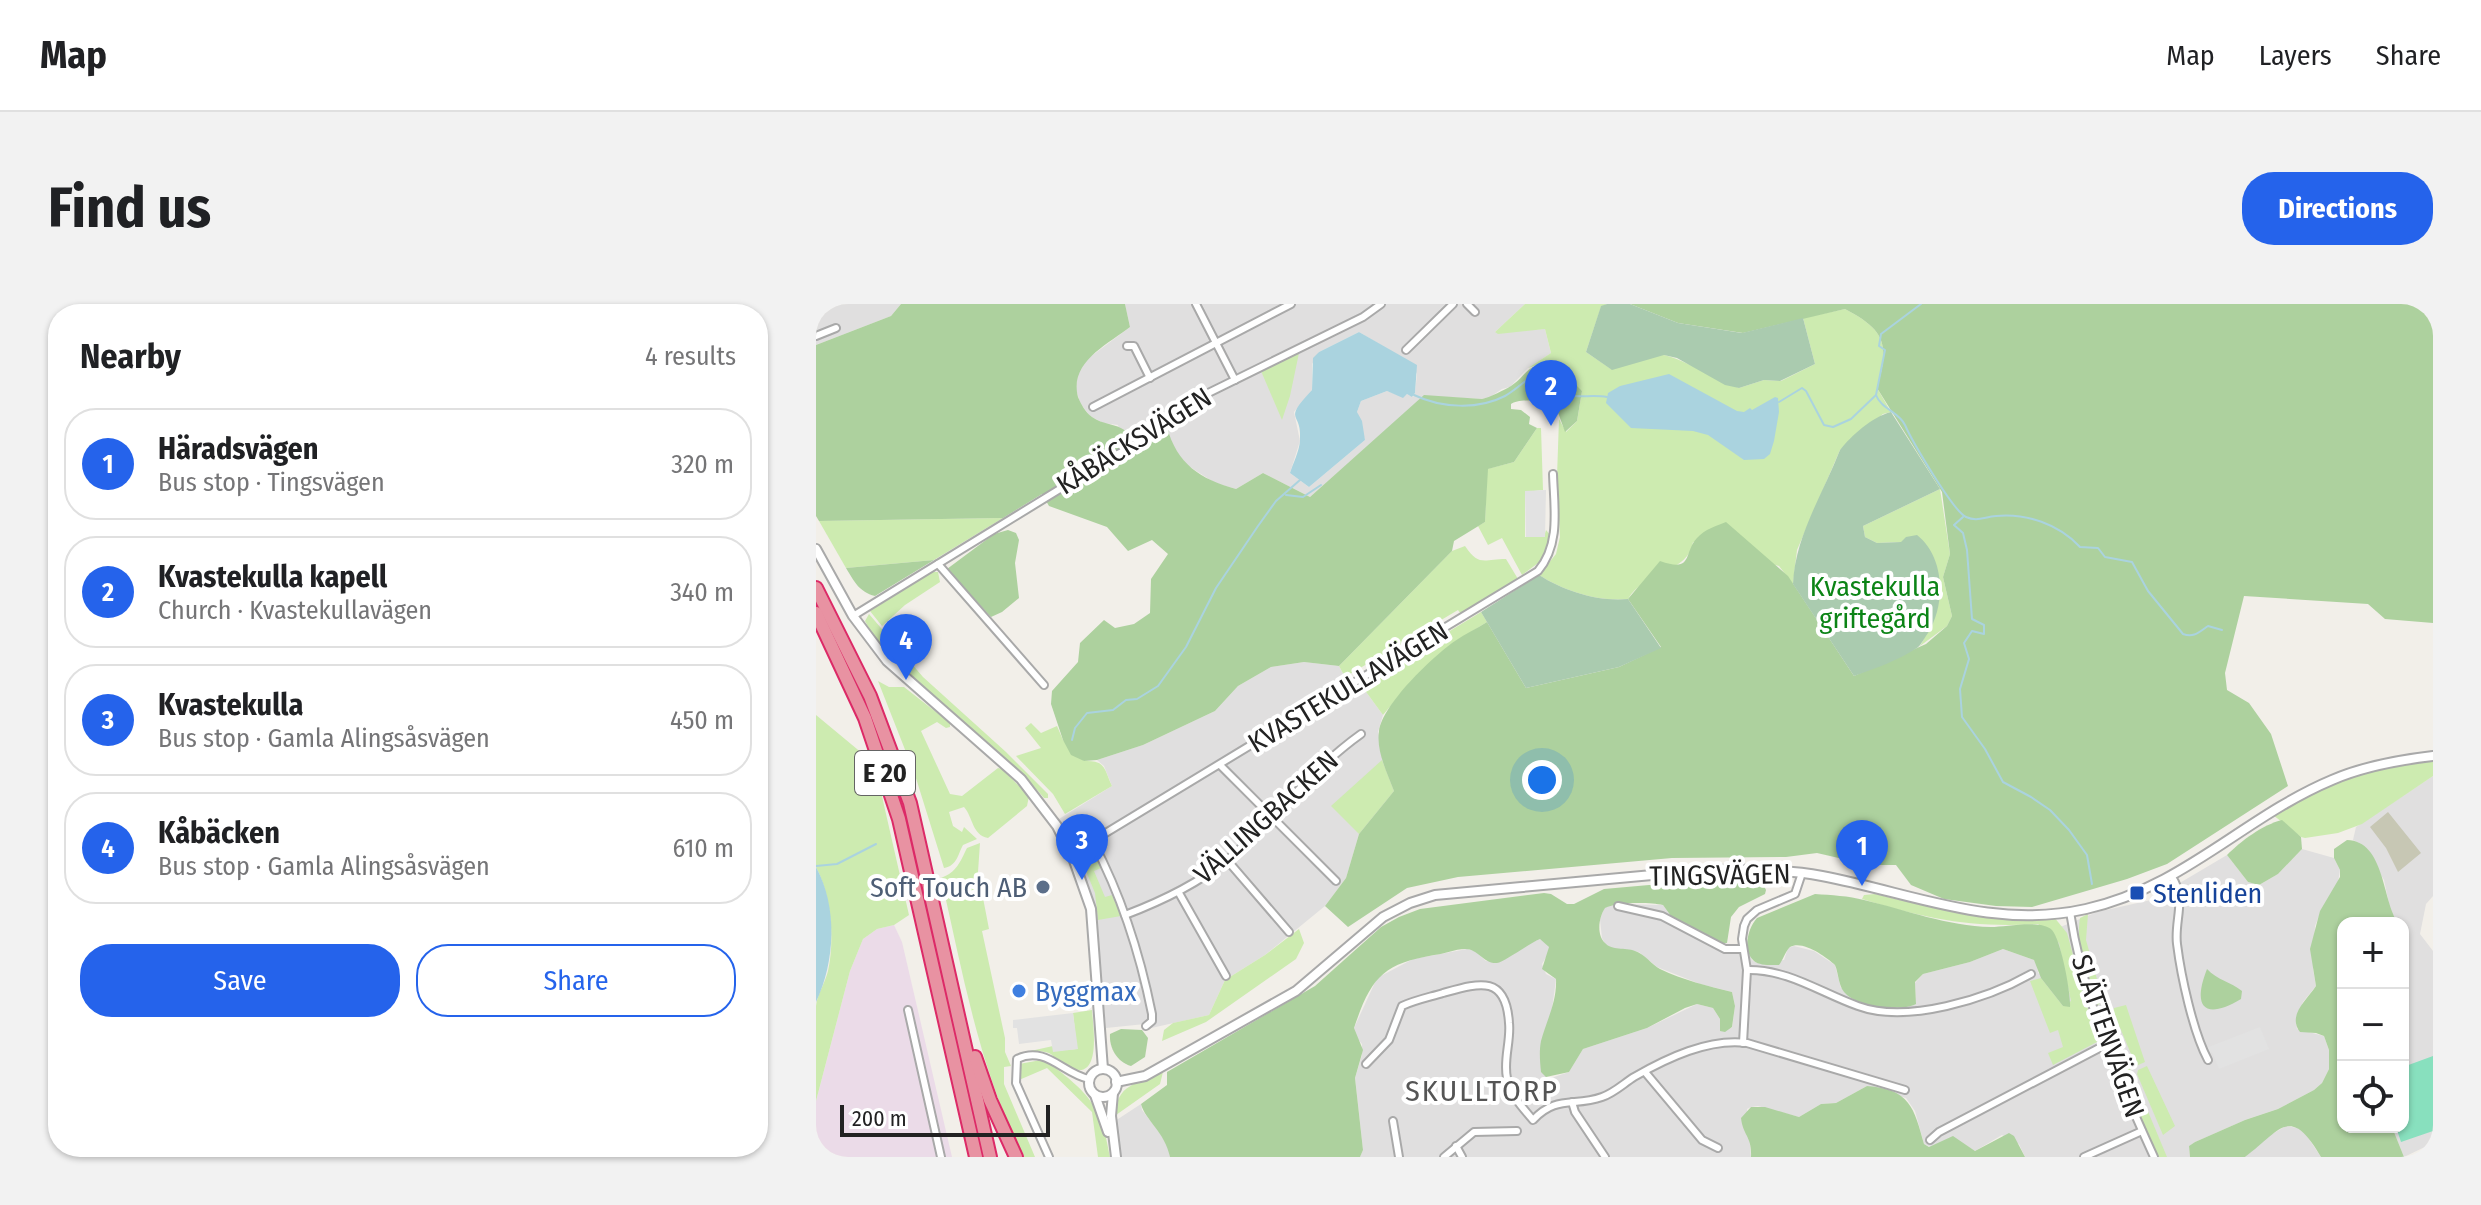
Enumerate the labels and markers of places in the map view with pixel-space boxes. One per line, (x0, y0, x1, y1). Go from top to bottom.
pin: 2 (1525, 360, 1577, 426)
pin: 4 (880, 614, 932, 680)
pin: 3 (1056, 814, 1108, 880)
pin: 1 (1836, 820, 1888, 886)
place label: Soft Touch AB (870, 871, 1027, 904)
place label: Stenliden (2153, 877, 2262, 910)
marker: Soft Touch AB (1034, 878, 1052, 896)
marker: Stenliden (2128, 884, 2146, 902)
place label: Byggmax (1035, 975, 1137, 1008)
marker: Byggmax (1010, 982, 1028, 1000)

